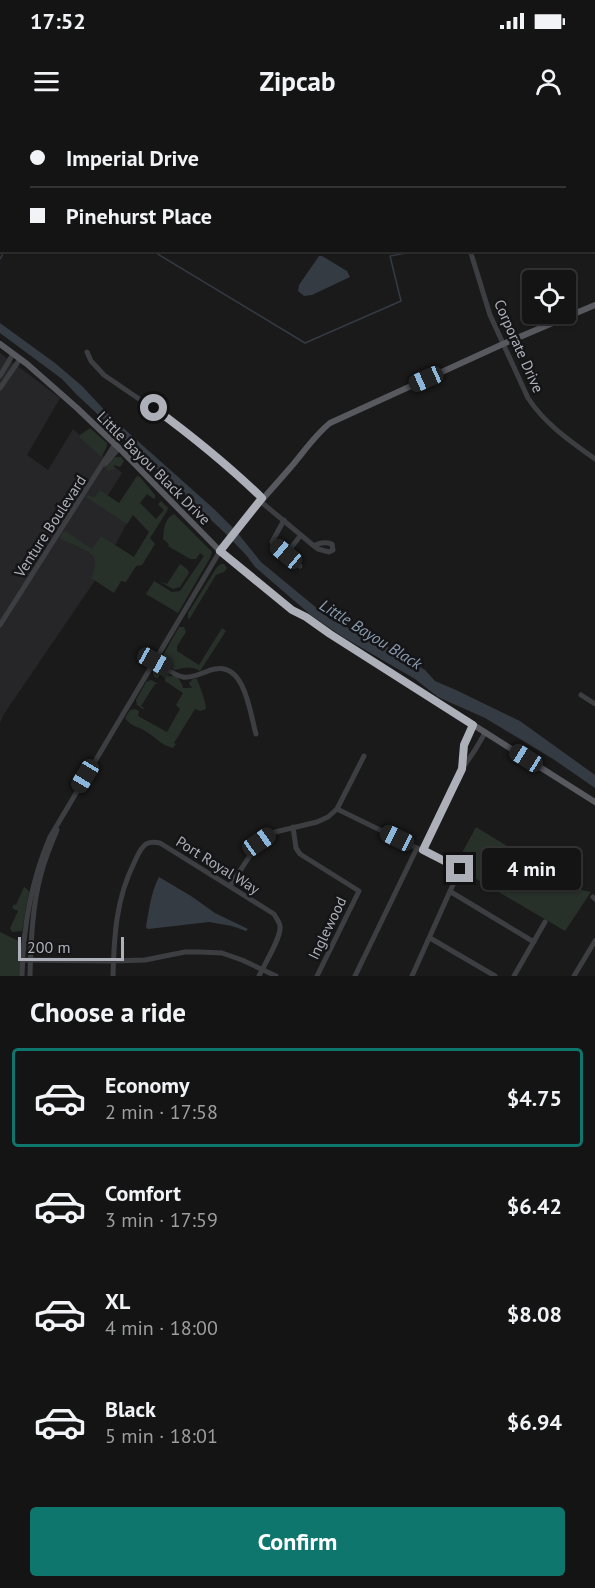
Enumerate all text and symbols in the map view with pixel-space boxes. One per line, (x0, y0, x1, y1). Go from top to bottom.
text: 17:52 (30, 7, 86, 35)
text: Zipcab (260, 64, 335, 98)
icon: menu (30, 65, 63, 98)
icon: person (532, 65, 565, 98)
text: Imperial Drive (66, 144, 199, 172)
text: Pinehurst Place (66, 202, 212, 230)
map controls (522, 270, 576, 324)
button: locate (522, 270, 576, 324)
street label: Corporate Drive (490, 296, 548, 396)
car (406, 363, 446, 395)
route start (140, 394, 167, 421)
street label: Little Bayou Black Drive (93, 407, 215, 529)
street label: Venture Boulevard (9, 471, 90, 581)
car (266, 536, 306, 572)
water label: Little Bayou Black (316, 595, 427, 674)
car (134, 644, 174, 678)
car (506, 741, 546, 775)
car (68, 756, 102, 796)
car (377, 822, 417, 854)
car (239, 824, 279, 860)
street label: Port Royal Way (173, 832, 263, 898)
callout: 4 min (481, 848, 580, 890)
route end (446, 855, 473, 882)
text: 4 min (507, 856, 556, 882)
street label: Inglewood (304, 894, 350, 962)
scale bar (18, 934, 124, 962)
text: 200 m (27, 937, 70, 957)
text: Choose a ride (30, 995, 186, 1029)
icon: car (33, 1071, 87, 1125)
text: Economy (105, 1071, 189, 1099)
text: $4.75 (507, 1084, 562, 1112)
text: 2 min · 17:58 (105, 1099, 218, 1125)
icon: car (33, 1179, 87, 1233)
text: Comfort (105, 1179, 181, 1207)
text: $6.42 (507, 1192, 562, 1220)
text: 3 min · 17:59 (105, 1207, 218, 1233)
icon: car (33, 1287, 87, 1341)
text: XL (105, 1287, 130, 1315)
text: $8.08 (507, 1300, 562, 1328)
text: 4 min · 18:00 (105, 1315, 218, 1341)
icon: car (33, 1395, 87, 1449)
text: Black (105, 1395, 156, 1423)
text: $6.94 (507, 1408, 562, 1436)
text: 5 min · 18:01 (105, 1423, 218, 1449)
button: Confirm (30, 1507, 565, 1576)

